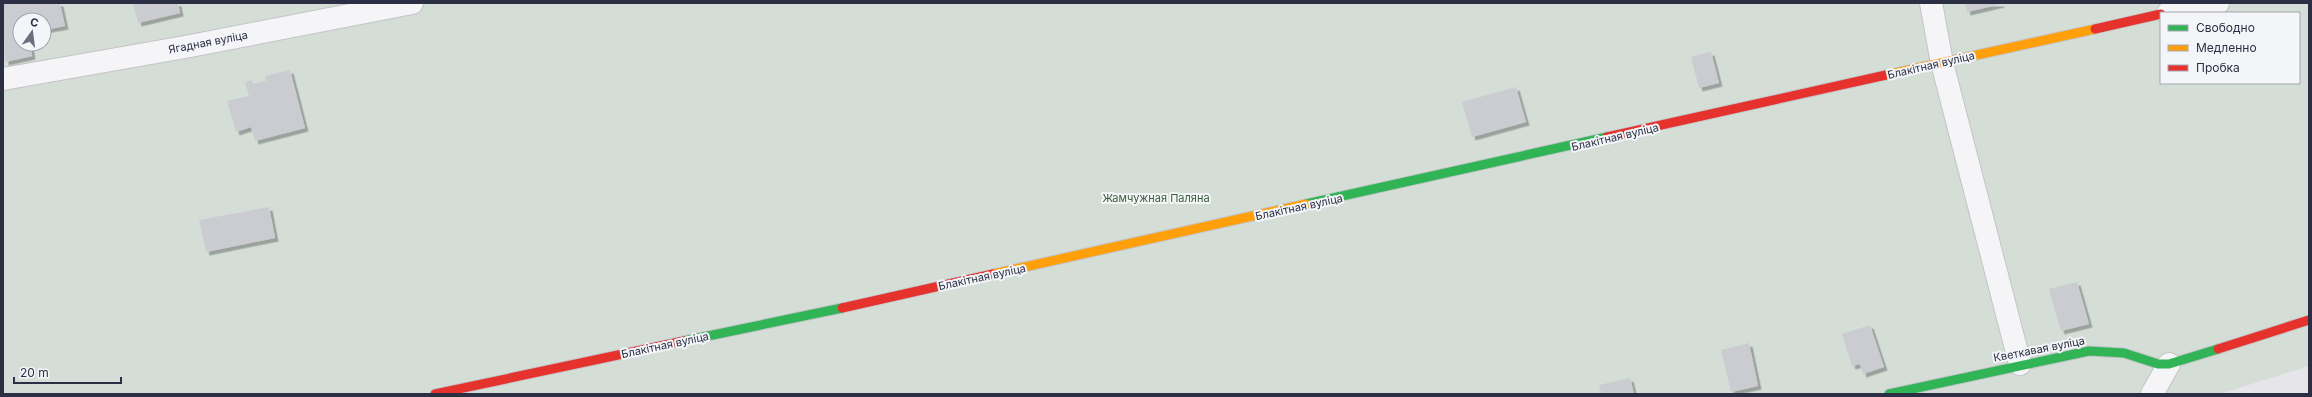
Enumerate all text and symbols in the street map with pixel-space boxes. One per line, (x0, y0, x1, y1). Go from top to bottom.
north arrow (12, 12, 52, 52)
legend (2160, 12, 2300, 84)
text: С (29, 15, 40, 30)
text: Свободно (2196, 20, 2255, 35)
street label: Ягадная вуліца (167, 27, 249, 57)
text: Медленно (2196, 40, 2257, 55)
street label: Блакітная вуліца (1886, 48, 1976, 82)
text: Пробка (2196, 60, 2240, 75)
street label: Блакітная вуліца (1570, 120, 1660, 154)
park label: Жамчужная Паляна (1102, 191, 1210, 205)
street label: Блакітная вуліца (1254, 191, 1344, 223)
street label: Блакітная вуліца (937, 261, 1027, 293)
street label: Блакітная вуліца (620, 329, 710, 361)
street label: Кветкавая вуліца (1992, 333, 2086, 365)
scale bar (14, 359, 121, 385)
text: 20 m (20, 365, 49, 380)

